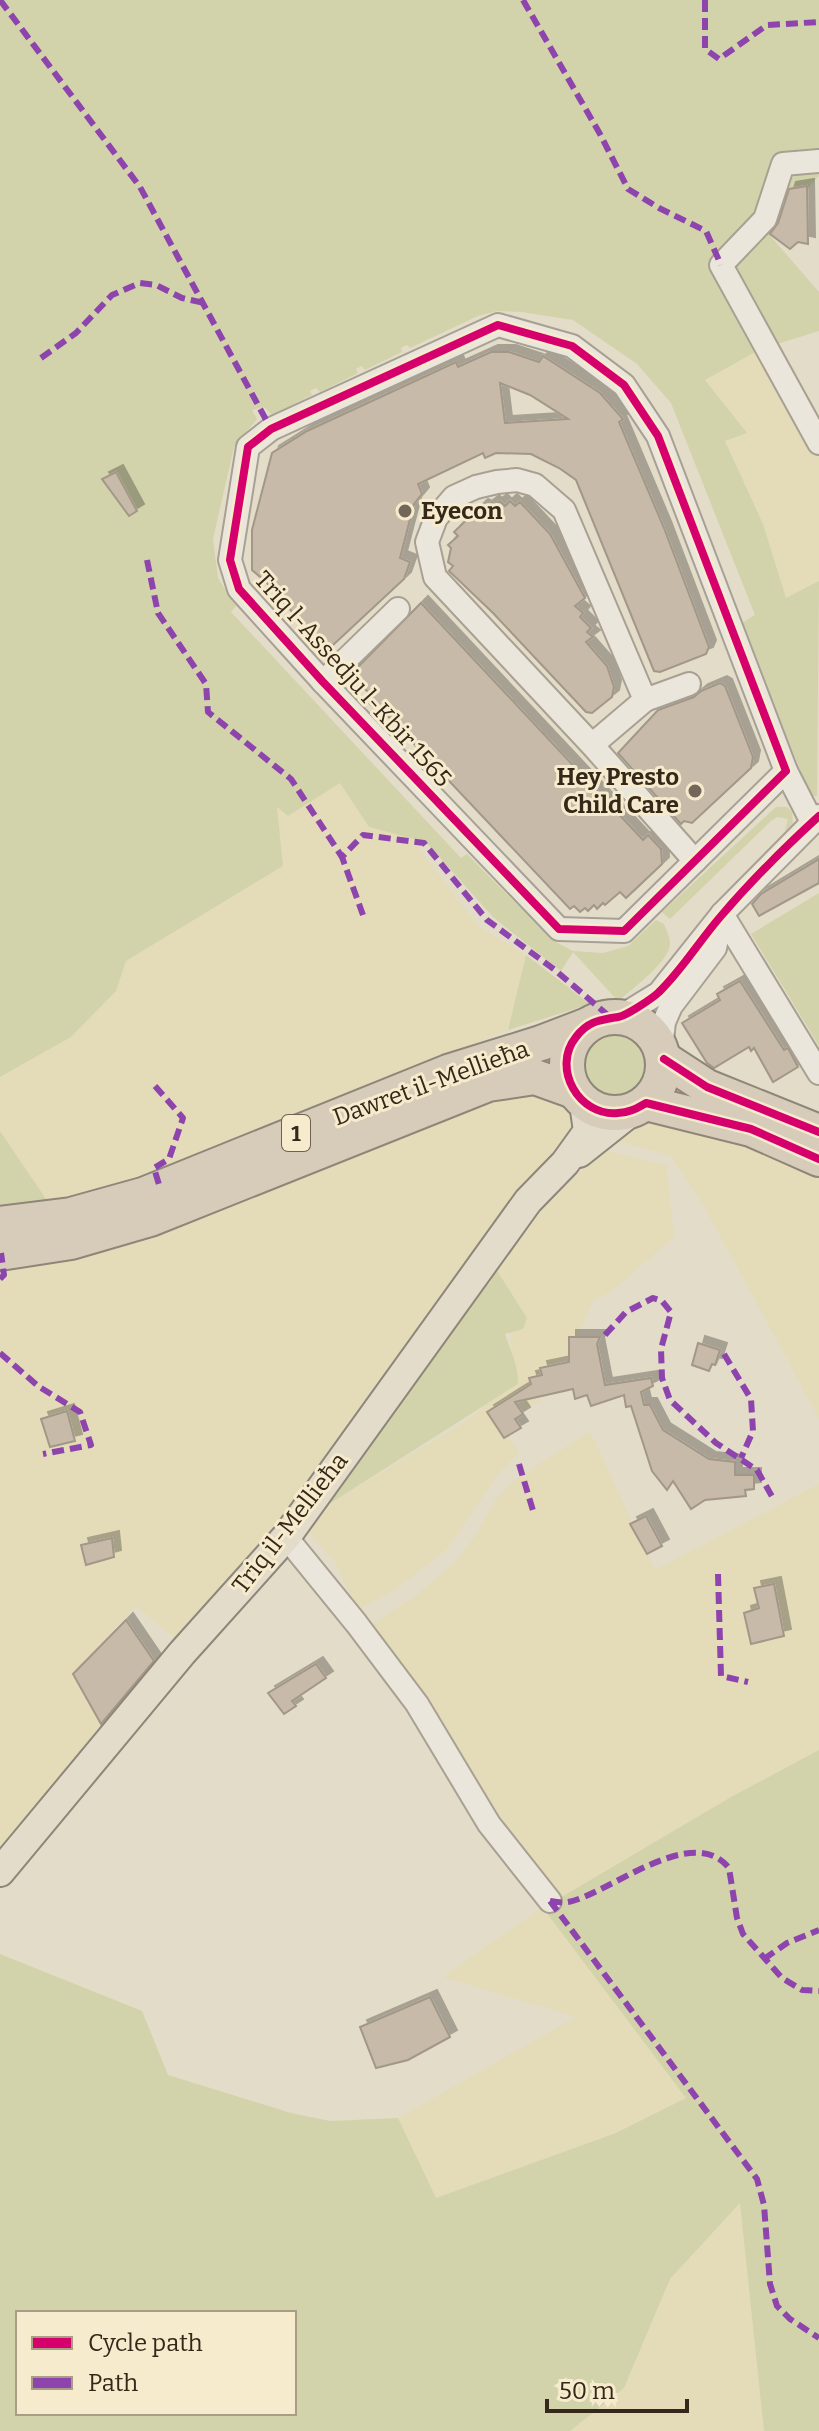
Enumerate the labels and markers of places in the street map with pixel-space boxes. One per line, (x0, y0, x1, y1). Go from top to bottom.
place label: Eyecon (421, 497, 503, 525)
marker: Eyecon (396, 502, 414, 520)
place label: Hey Presto Child Care (557, 763, 679, 819)
marker: Hey Presto Child Care (686, 782, 704, 800)

